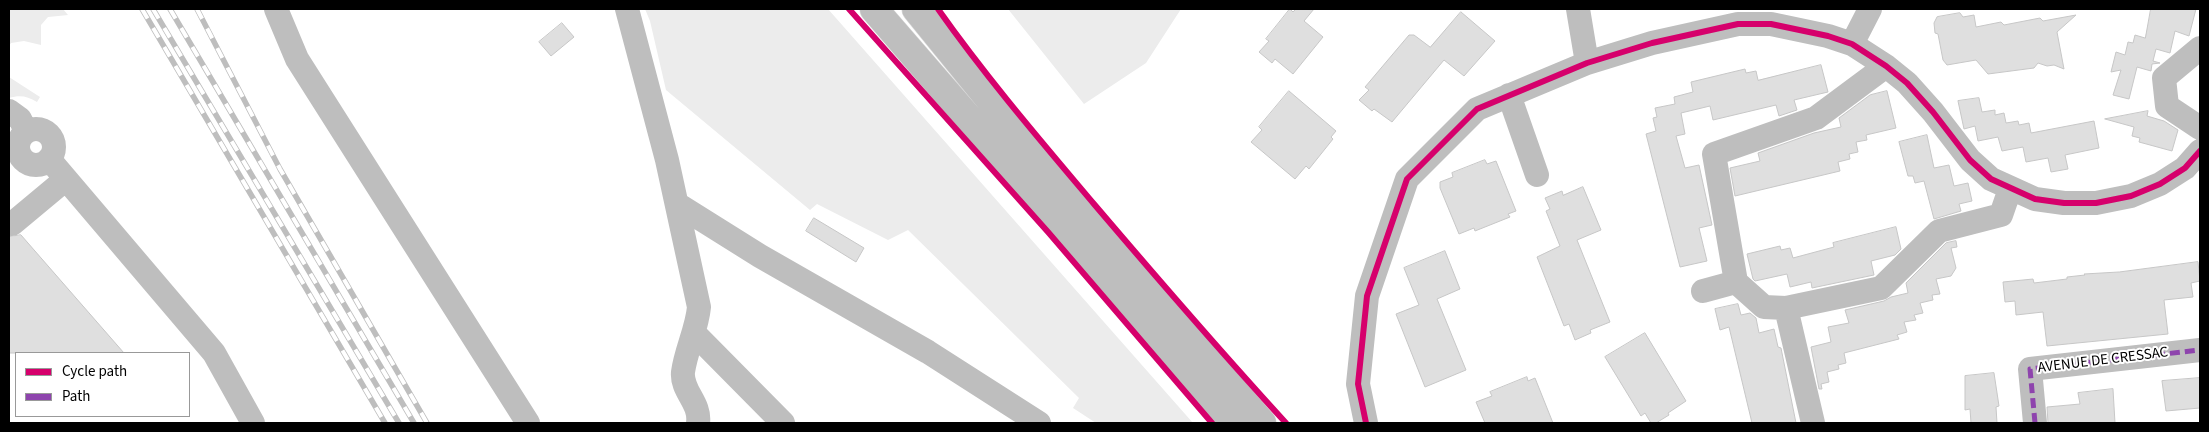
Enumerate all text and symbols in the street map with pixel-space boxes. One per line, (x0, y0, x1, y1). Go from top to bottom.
street label: AVENUE DE CRESSAC (2037, 344, 2169, 378)
legend (15, 352, 190, 417)
text: Cycle path (62, 361, 127, 382)
text: Path (62, 386, 90, 407)

